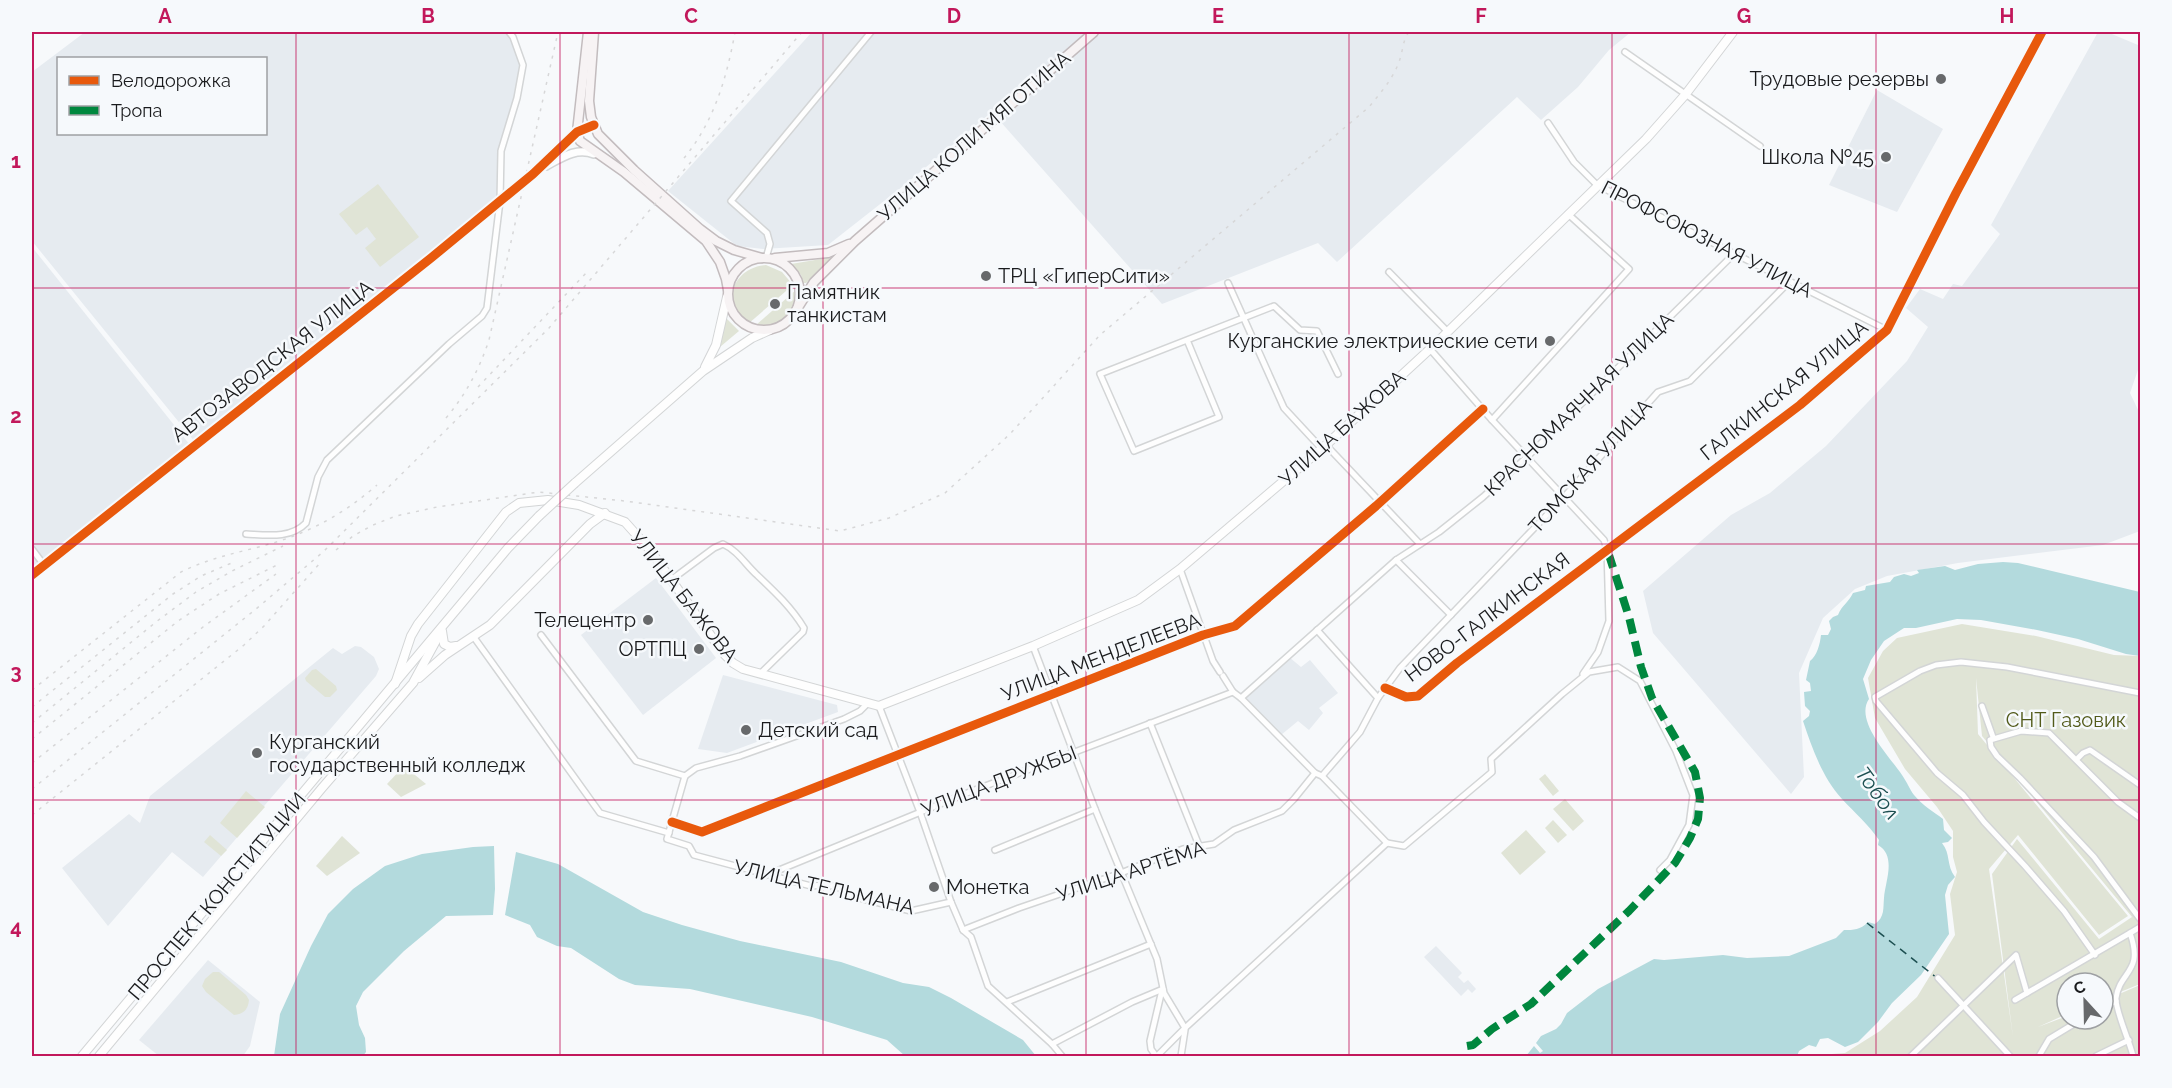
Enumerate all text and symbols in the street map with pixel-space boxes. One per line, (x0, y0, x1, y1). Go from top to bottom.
text: A (158, 4, 172, 28)
text: B (421, 4, 435, 28)
text: C (684, 4, 698, 28)
text: D (947, 4, 961, 28)
text: E (1212, 4, 1224, 28)
text: F (1475, 4, 1487, 28)
text: G (1737, 4, 1751, 28)
text: H (2000, 4, 2014, 28)
street label: УЛИЦА КОЛИ МЯГОТИНА (873, 46, 1076, 226)
legend (57, 57, 267, 135)
place label: Трудовые резервы (1750, 67, 1929, 91)
text: Велодорожка (111, 70, 231, 91)
marker: Трудовые резервы (1934, 72, 1948, 86)
text: Тропа (111, 100, 162, 121)
place label: Школа №45 (1761, 145, 1874, 169)
text: 1 (11, 149, 21, 173)
marker: Школа №45 (1879, 150, 1893, 164)
street label: ПРОФСОЮЗНАЯ УЛИЦА (1598, 175, 1817, 303)
place label: ТРЦ «ГиперСити» (998, 264, 1170, 288)
marker: ТРЦ «ГиперСити» (979, 269, 993, 283)
street label: АВТОЗАВОДСКАЯ УЛИЦА (167, 275, 378, 447)
place label: Памятник танкистам (787, 280, 887, 327)
marker: Памятник танкистам (768, 297, 782, 311)
street label: КРАСНОМАЯЧНАЯ УЛИЦА (1479, 307, 1679, 501)
street label: ГАЛКИНСКАЯ УЛИЦА (1695, 315, 1873, 465)
place label: Курганские электрические сети (1227, 329, 1538, 353)
marker: Курганские электрические сети (1543, 334, 1557, 348)
street label: УЛИЦА БАЖОВА (1274, 365, 1410, 491)
street label: ТОМСКАЯ УЛИЦА (1523, 394, 1657, 538)
text: 2 (10, 404, 22, 428)
street label: УЛИЦА БАЖОВА (625, 525, 743, 667)
street label: НОВО-ГАЛКИНСКАЯ (1400, 547, 1574, 687)
place label: Телецентр (534, 608, 636, 632)
street label: УЛИЦА МЕНДЕЛЕЕВА (998, 608, 1205, 706)
marker: Телецентр (641, 613, 655, 627)
place label: ОРТПЦ (618, 637, 687, 661)
marker: ОРТПЦ (692, 642, 706, 656)
text: 3 (10, 660, 22, 684)
park label: СНТ Газовик (2006, 708, 2126, 732)
place label: Детский сад (758, 718, 878, 742)
marker: Детский сад (739, 723, 753, 737)
place label: Курганский государственный колледж (269, 730, 526, 777)
street label: УЛИЦА ДРУЖБЫ (918, 740, 1080, 822)
marker: Курганский государственный колледж (250, 746, 264, 760)
water label: Тобол (1850, 762, 1906, 824)
street label: ПРОСПЕКТ КОНСТИТУЦИИ (123, 787, 311, 1005)
street label: УЛИЦА АРТЁМА (1053, 835, 1209, 906)
street label: УЛИЦА ТЕЛЬМАНА (731, 855, 917, 920)
place label: Монетка (946, 875, 1029, 899)
marker: Монетка (927, 880, 941, 894)
text: 4 (10, 915, 22, 939)
north arrow (2055, 971, 2115, 1031)
text: С (2071, 977, 2088, 998)

